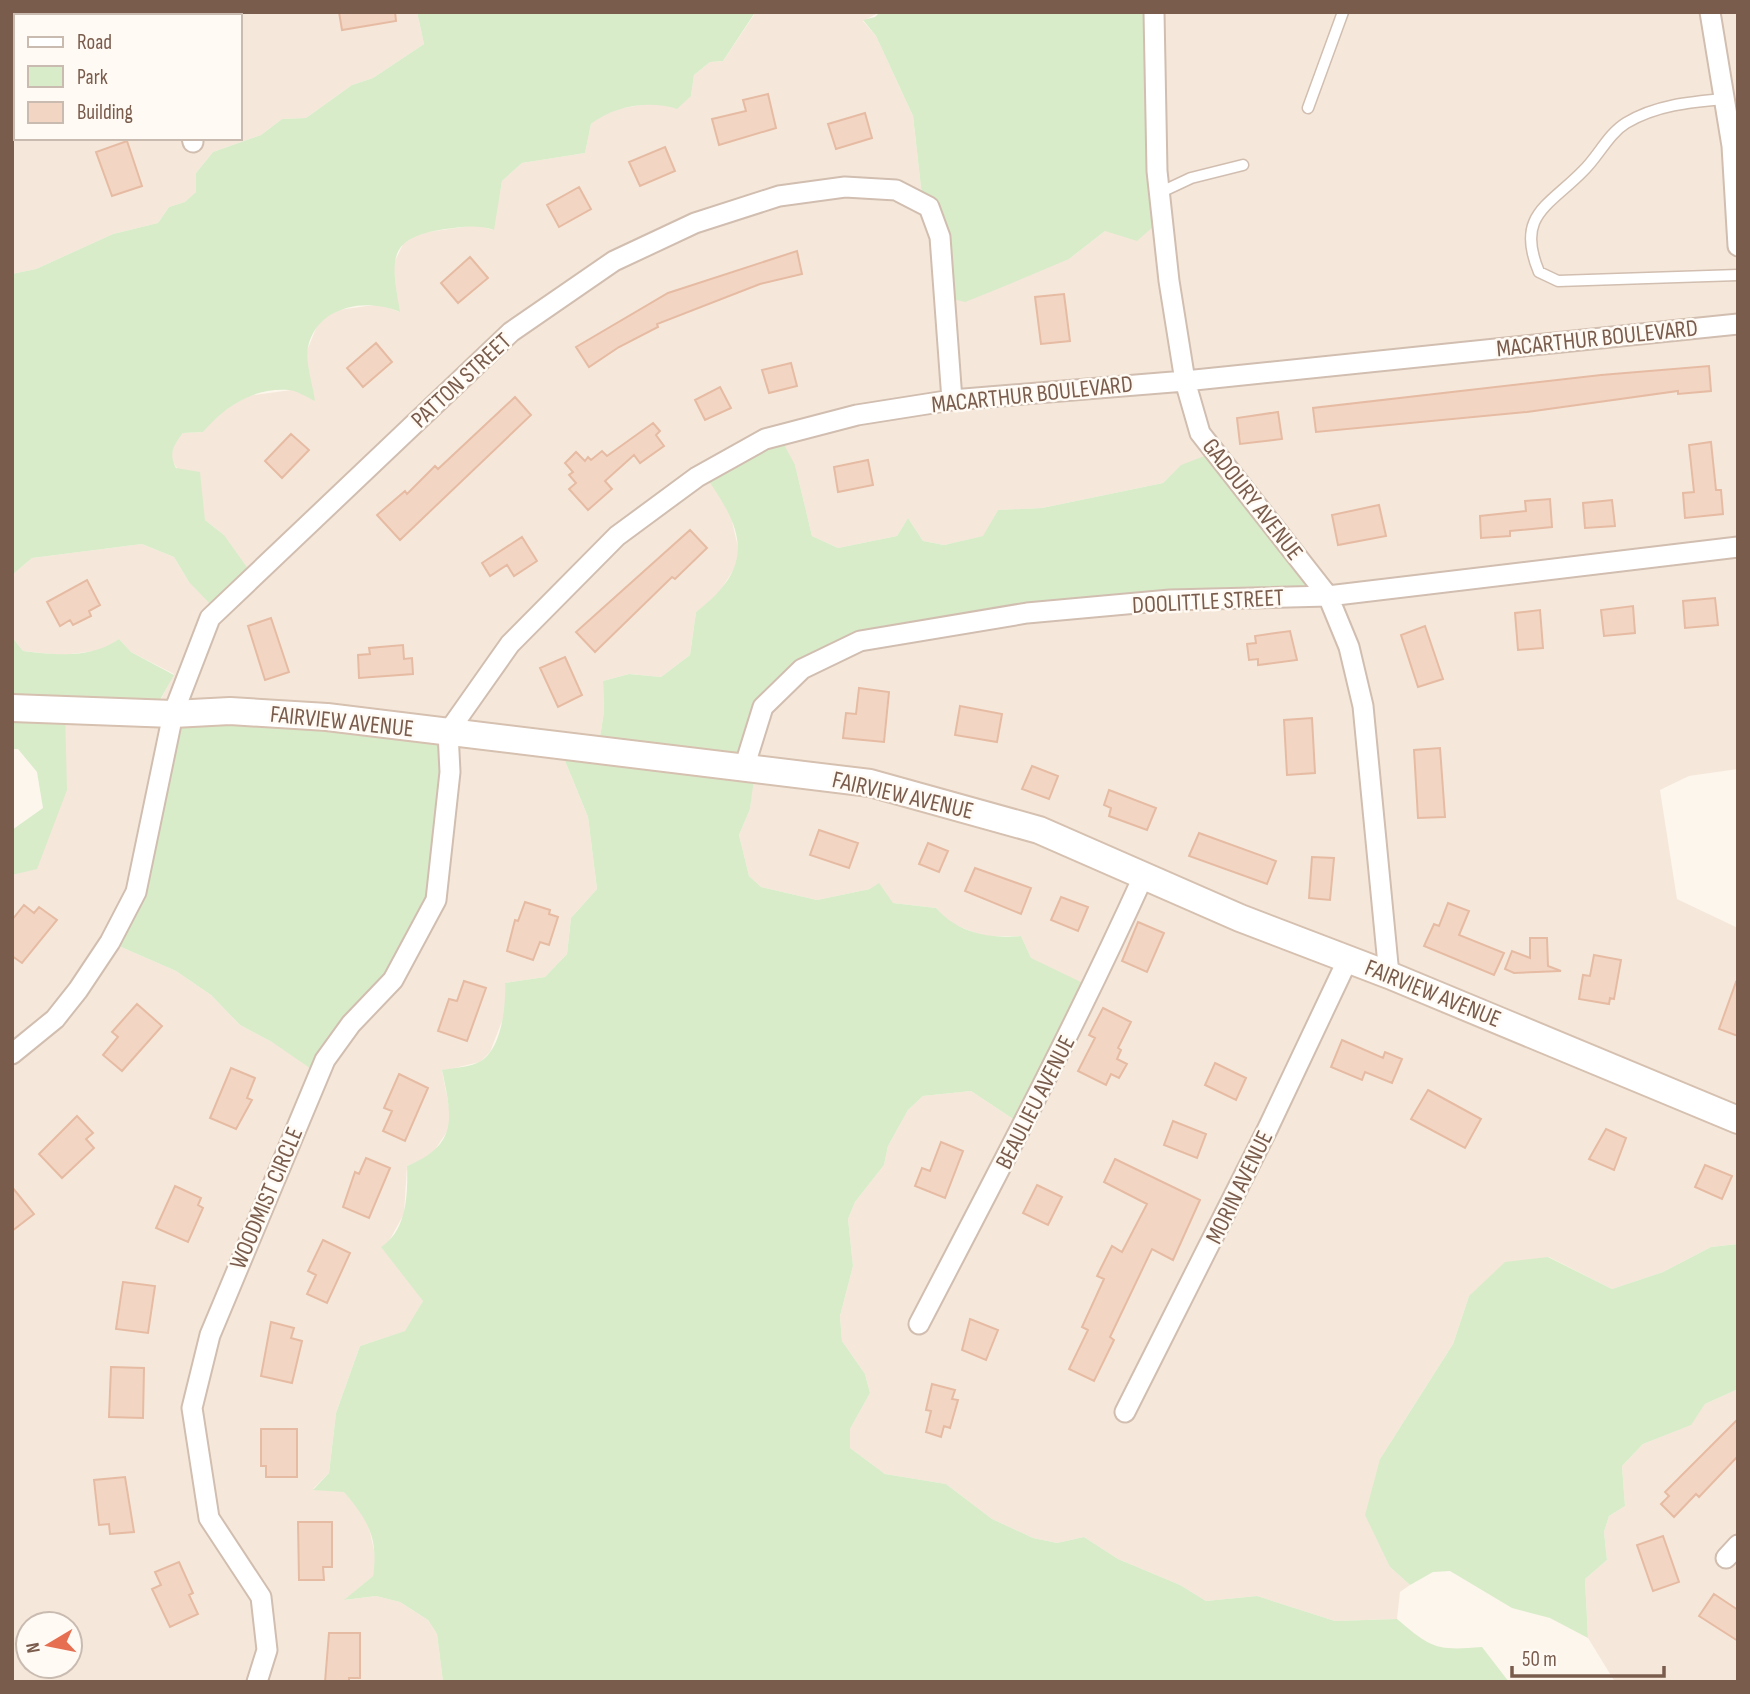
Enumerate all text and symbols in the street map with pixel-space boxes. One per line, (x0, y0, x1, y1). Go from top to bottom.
legend (14, 14, 242, 140)
text: Road (77, 30, 112, 55)
text: Park (77, 65, 108, 90)
text: Building (77, 100, 133, 125)
street label: MACARTHUR BOULEVARD (1495, 314, 1699, 363)
street label: PATTON STREET (405, 326, 518, 434)
street label: MACARTHUR BOULEVARD (930, 370, 1134, 419)
street label: GADOURY AVENUE (1196, 433, 1309, 566)
street label: DOOLITTLE STREET (1131, 583, 1285, 620)
street label: FAIRVIEW AVENUE (269, 700, 415, 743)
street label: FAIRVIEW AVENUE (829, 765, 976, 826)
street label: FAIRVIEW AVENUE (1361, 953, 1505, 1034)
street label: BEAULIEU AVENUE (989, 1031, 1081, 1174)
street label: WOODMIST CIRCLE (224, 1123, 309, 1274)
street label: MORIN AVENUE (1200, 1126, 1279, 1249)
north arrow (14, 1610, 84, 1680)
scale bar (1512, 1634, 1664, 1678)
text: N (22, 1641, 46, 1655)
text: 50 m (1522, 1647, 1557, 1672)

